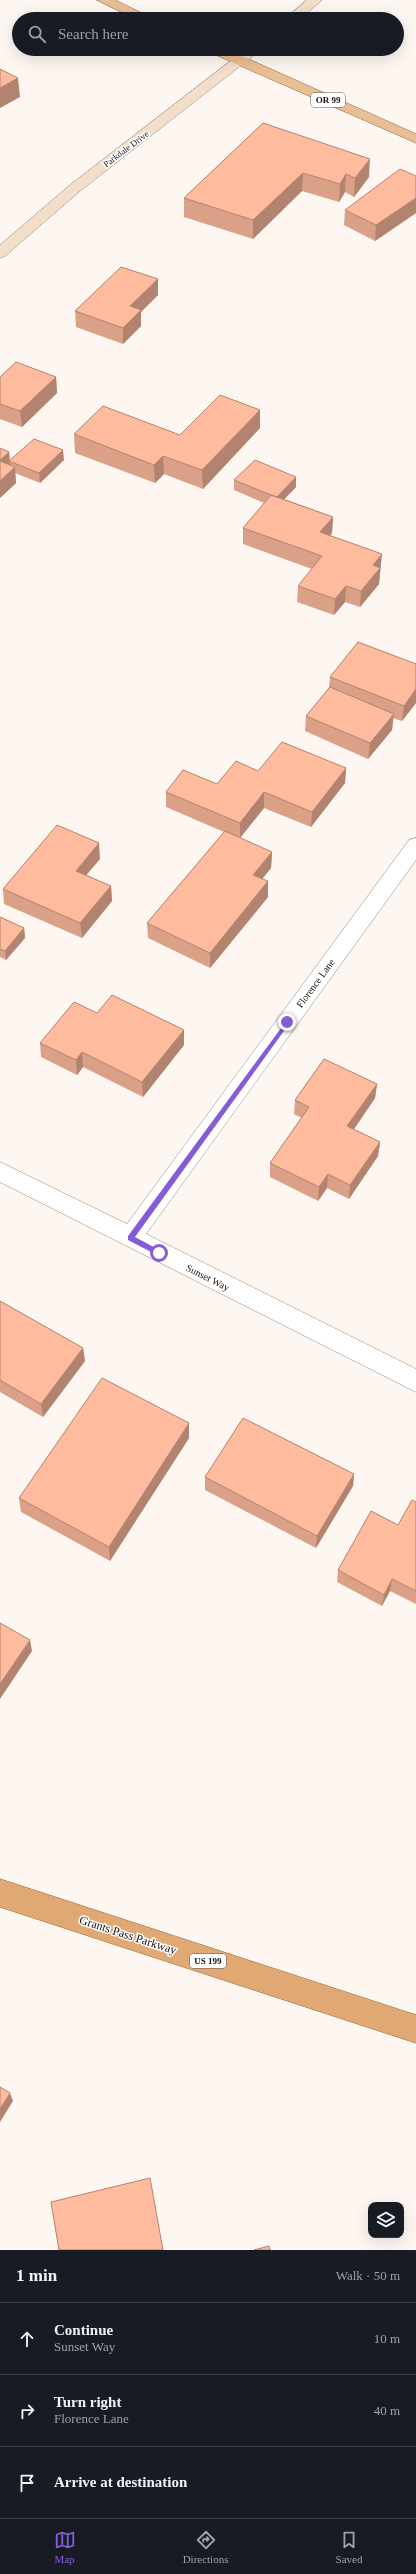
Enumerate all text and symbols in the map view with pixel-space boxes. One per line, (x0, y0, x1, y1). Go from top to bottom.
search box (12, 12, 404, 56)
icon: search (26, 23, 48, 45)
text: Search here (58, 26, 128, 42)
road number: OR 99 (311, 93, 345, 107)
street label: Parkdale Drive (101, 129, 151, 169)
street label: Florence Lane (294, 956, 337, 1010)
route end (278, 1013, 296, 1031)
route start (150, 1244, 168, 1262)
street label: Sunset Way (184, 1262, 231, 1293)
street label: Grants Pass Parkway (78, 1913, 178, 1957)
road number: US 199 (190, 1954, 226, 1968)
map controls (368, 2202, 404, 2238)
button: layers (368, 2202, 404, 2238)
text: 1 min (16, 2266, 57, 2285)
text: Walk · 50 m (336, 2268, 400, 2283)
text: Continue (54, 2322, 113, 2338)
icon: ahead (16, 2328, 38, 2350)
text: 10 m (374, 2331, 400, 2346)
text: Sunset Way (54, 2339, 115, 2354)
text: Turn right (54, 2394, 121, 2410)
icon: right (16, 2400, 38, 2422)
text: 40 m (374, 2403, 400, 2418)
text: Florence Lane (54, 2411, 129, 2426)
icon: arrive (16, 2472, 38, 2494)
text: Arrive at destination (54, 2474, 187, 2490)
tab: Map (54, 2529, 76, 2565)
tab: Directions (183, 2529, 228, 2565)
tab: Saved (336, 2529, 362, 2565)

